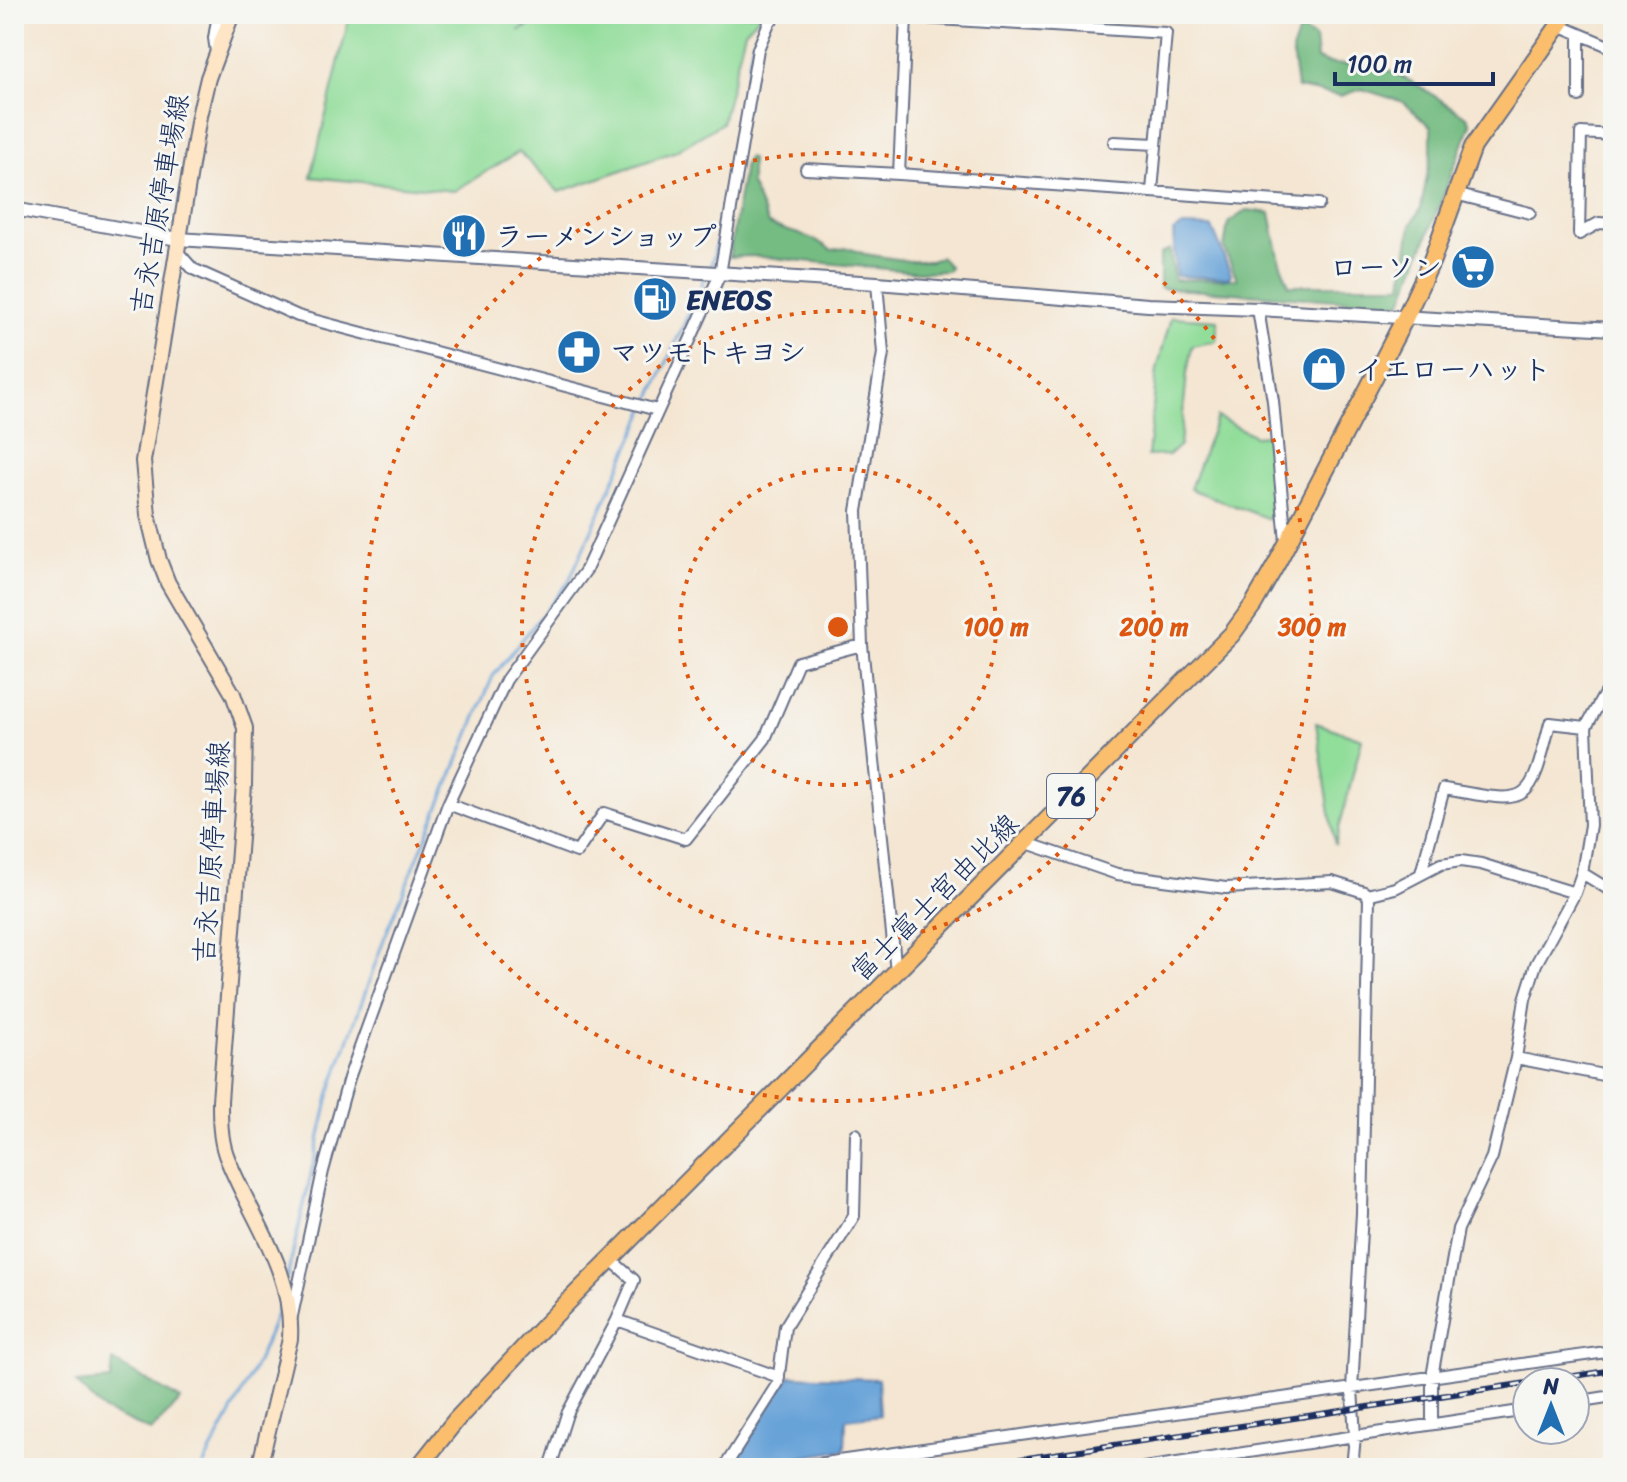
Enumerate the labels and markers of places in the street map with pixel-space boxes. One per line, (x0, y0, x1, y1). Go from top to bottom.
restaurant icon: ラーメンショップ (440, 212, 488, 260)
place label: ラーメンショップ (495, 212, 717, 261)
place label: ローソン (1330, 243, 1442, 292)
supermarket icon: ローソン (1449, 243, 1497, 291)
fuel station icon: ENEOS (631, 275, 679, 323)
place label: ENEOS (686, 275, 773, 324)
pharmacy icon: マツモトキヨシ (555, 328, 603, 376)
place label: マツモトキヨシ (610, 328, 806, 377)
shop icon: イエローハット (1300, 345, 1348, 393)
place label: イエローハット (1355, 345, 1551, 394)
centre of rings (824, 613, 852, 641)

